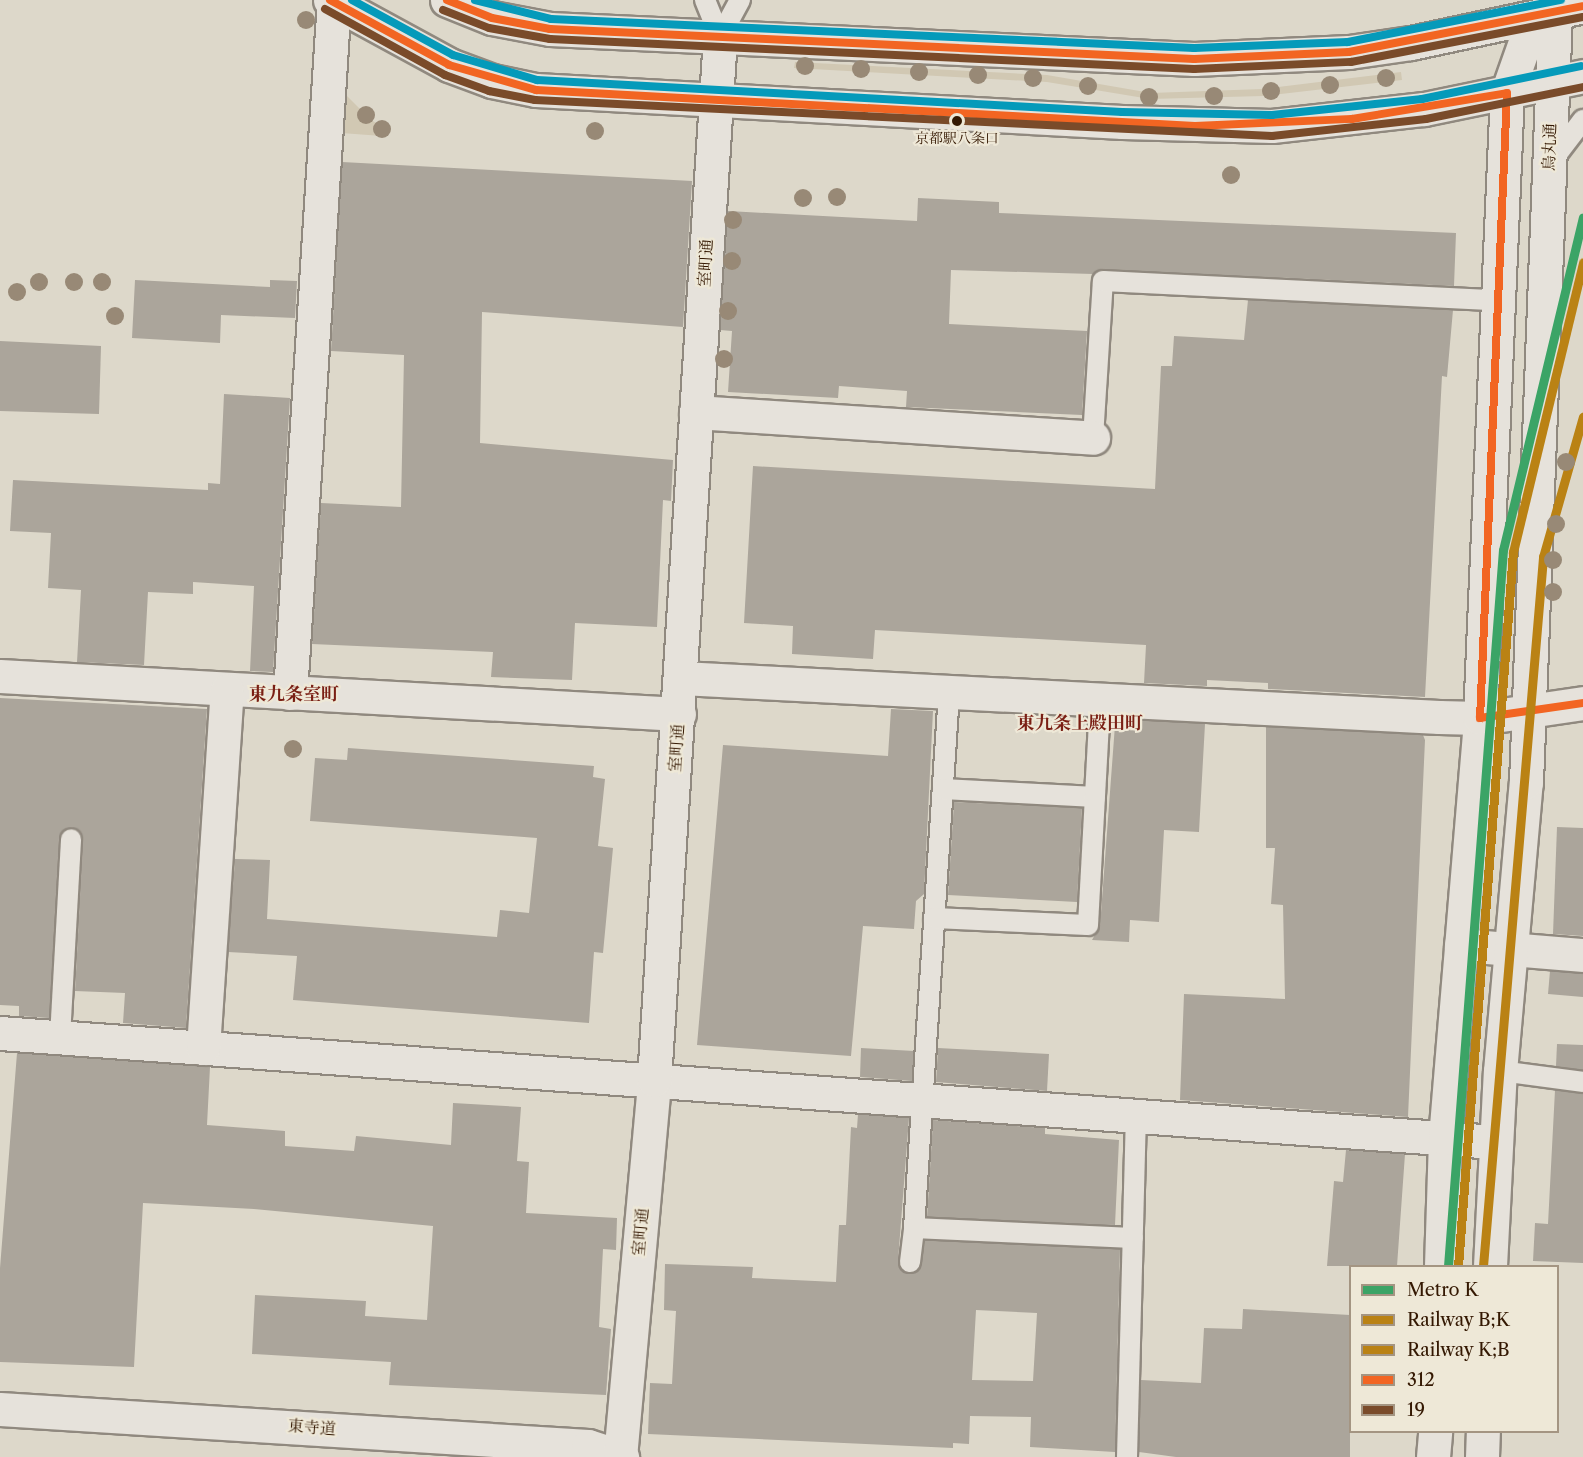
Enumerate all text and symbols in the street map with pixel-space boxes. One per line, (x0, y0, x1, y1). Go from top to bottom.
marker: 京都駅八条口 (951, 115, 963, 127)
street label: 烏丸通 (1539, 123, 1559, 171)
place label: 京都駅八条口 (915, 130, 999, 146)
street label: 室町通 (694, 239, 716, 287)
district label: 東九条室町 (249, 683, 339, 705)
district label: 東九条上殿田町 (1017, 712, 1143, 734)
street label: 室町通 (665, 723, 687, 773)
street label: 室町通 (628, 1207, 652, 1257)
legend (1349, 1265, 1559, 1433)
text: Metro K (1407, 1279, 1478, 1301)
text: Railway B;K (1407, 1309, 1510, 1331)
text: Railway K;B (1407, 1339, 1510, 1361)
text: 312 (1407, 1369, 1435, 1391)
text: 19 (1407, 1399, 1425, 1421)
street label: 東寺道 (287, 1416, 337, 1438)

